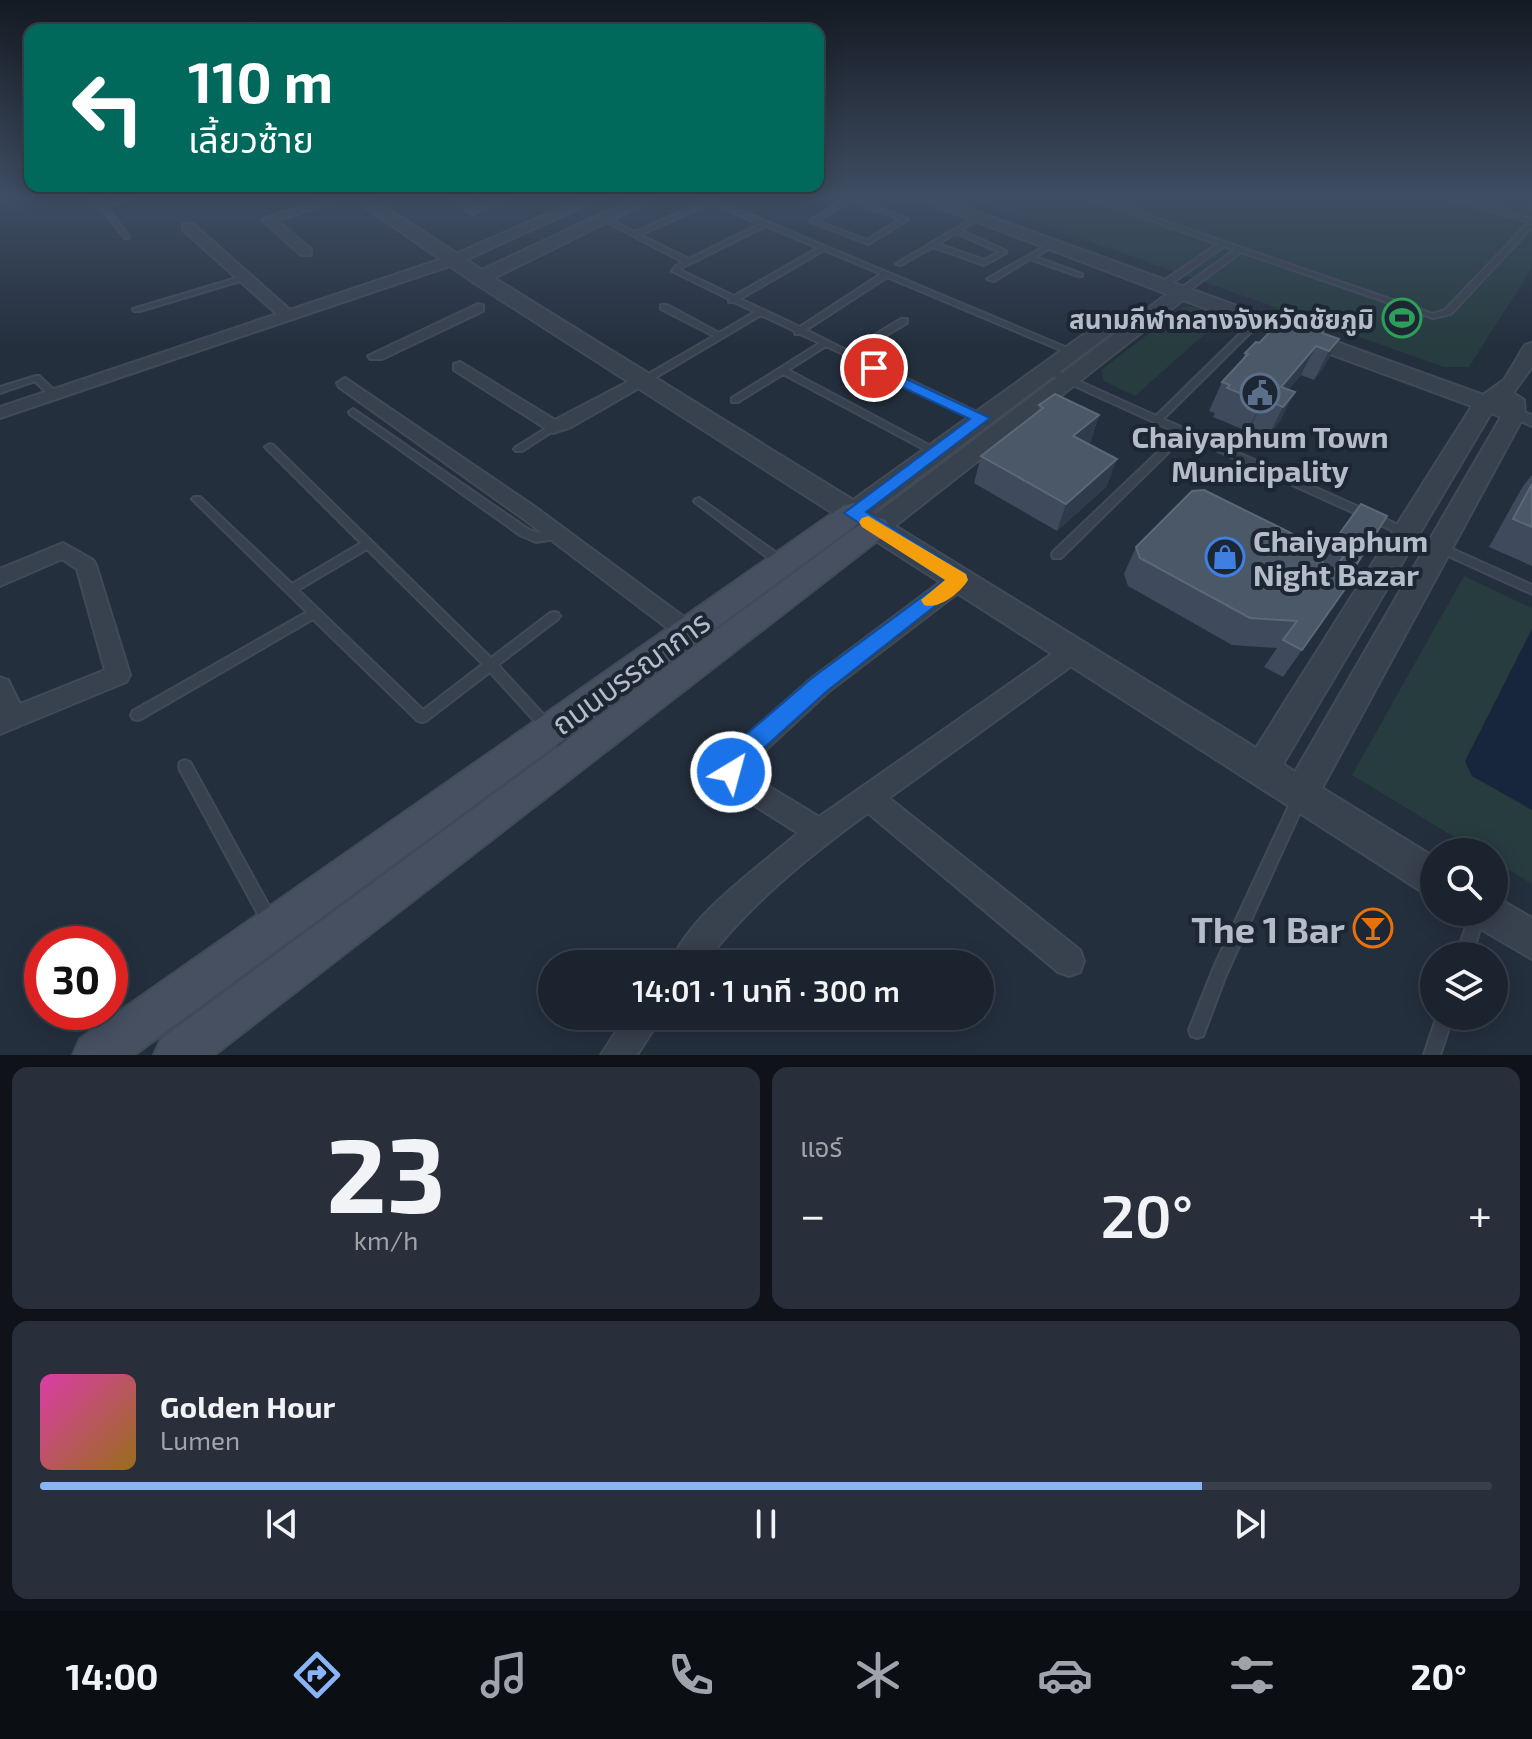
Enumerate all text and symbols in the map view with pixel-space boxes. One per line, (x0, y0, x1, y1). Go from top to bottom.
text: 110 m (188, 47, 333, 114)
icon: left (56, 56, 160, 160)
text: เลี้ยวซ้าย (188, 117, 314, 160)
sports icon: สนามกีฬากลางจังหวัดชัยภูมิ (1381, 297, 1423, 339)
place label: สนามกีฬากลางจังหวัดชัยภูมิ (1069, 303, 1374, 336)
pin (840, 334, 908, 402)
icon: arrive (852, 346, 896, 390)
public building icon: Chaiyaphum Town Municipality (1239, 372, 1281, 414)
place label: Chaiyaphum Town Municipality (1131, 418, 1389, 489)
place label: Chaiyaphum Night Bazar (1253, 522, 1428, 592)
shop icon: Chaiyaphum Night Bazar (1204, 536, 1246, 578)
street label: ถนนบรรณาการ (544, 603, 716, 741)
position arrow (689, 730, 773, 814)
map controls (1420, 838, 1508, 1030)
button: search (1420, 838, 1508, 926)
place label: The 1 Bar (1191, 907, 1346, 950)
bar icon: The 1 Bar (1352, 907, 1394, 949)
speed limit sign: 30 (24, 926, 128, 1030)
button: layers (1420, 942, 1508, 1030)
text: 14:01 · 1 นาที · 300 m (632, 972, 900, 1008)
text: 23 (326, 1109, 446, 1234)
text: แอร์ (800, 1131, 842, 1162)
text: 20° (1100, 1178, 1193, 1250)
text: − (800, 1187, 826, 1240)
text: + (1468, 1187, 1492, 1240)
text: km/h (354, 1224, 418, 1255)
text: Golden Hour (160, 1388, 335, 1424)
text: Lumen (160, 1424, 240, 1455)
icon: previous (260, 1502, 304, 1546)
icon: pause (744, 1502, 788, 1546)
icon: next (1228, 1502, 1272, 1546)
icon: directions (289, 1647, 345, 1703)
icon: music (476, 1647, 532, 1703)
icon: phone (663, 1647, 719, 1703)
icon: climate (850, 1647, 906, 1703)
icon: car (1037, 1647, 1093, 1703)
icon: filters (1224, 1647, 1280, 1703)
text: 14:00 (65, 1654, 159, 1697)
text: 20° (1411, 1654, 1467, 1697)

